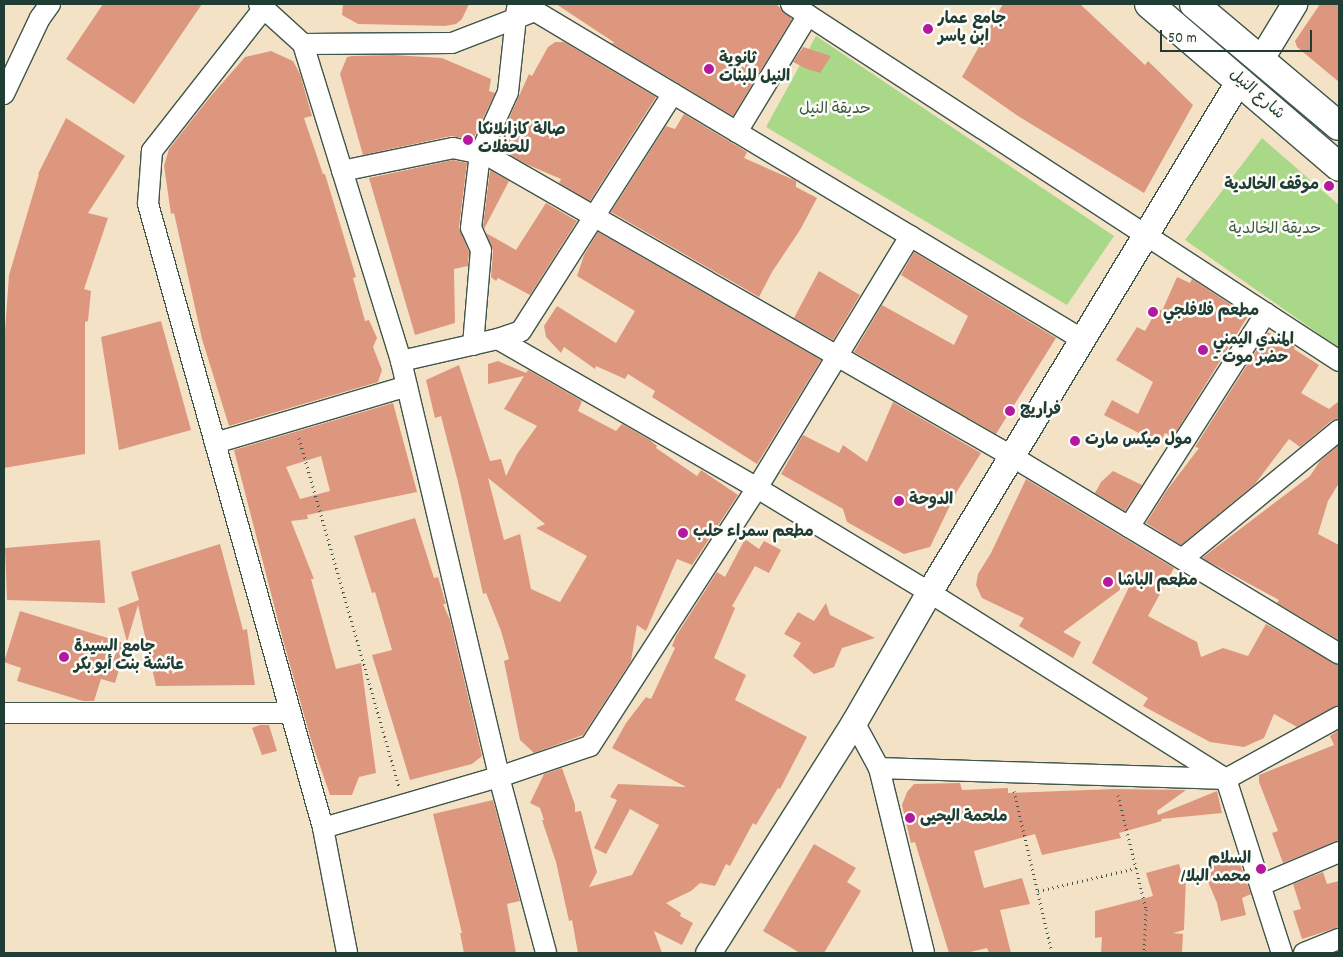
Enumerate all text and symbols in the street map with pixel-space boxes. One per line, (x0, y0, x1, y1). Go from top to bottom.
place label: جامع عمار ابن ياسر (938, 10, 1006, 48)
scale bar (1163, 20, 1316, 52)
marker: جامع عمار ابن ياسر (922, 23, 934, 35)
text: 50 m (1168, 28, 1197, 50)
place label: ثانوية النيل للبنات (719, 50, 790, 88)
marker: ثانوية النيل للبنات (703, 63, 715, 75)
street label: شارع النيل (1224, 66, 1288, 124)
park label: حديقة النيل (799, 100, 871, 120)
place label: صالة كازابلانكا للحفلات (478, 121, 565, 159)
marker: صالة كازابلانكا للحفلات (462, 134, 474, 146)
place label: موقف الخالدية (1224, 176, 1319, 196)
marker: موقف الخالدية (1323, 180, 1335, 192)
park label: حديقة الخالدية (1229, 220, 1321, 240)
place label: مطعم فلافلجي (1163, 302, 1259, 322)
marker: مطعم فلافلجي (1147, 306, 1159, 318)
place label: المندي اليمني - حضر موت (1213, 331, 1294, 369)
marker: المندي اليمني - حضر موت (1197, 344, 1209, 356)
place label: فراريج (1020, 401, 1061, 421)
marker: فراريج (1004, 405, 1016, 417)
place label: مول ميكس مارت (1085, 431, 1192, 451)
marker: مول ميكس مارت (1069, 435, 1081, 447)
place label: الدوحة (909, 491, 953, 511)
marker: الدوحة (893, 495, 905, 507)
place label: مطعم سمراء حلب (693, 523, 814, 543)
marker: مطعم سمراء حلب (677, 527, 689, 539)
place label: مطعم الباشا (1118, 572, 1198, 592)
marker: مطعم الباشا (1102, 576, 1114, 588)
place label: جامع السيدة عائشة بنت أبو بكر (74, 638, 184, 676)
marker: جامع السيدة عائشة بنت أبو بكر (58, 651, 70, 663)
place label: ملحمة اليحيى (920, 808, 1008, 828)
marker: ملحمة اليحيى (904, 812, 916, 824)
place label: السلام /محمد البلا (1181, 850, 1251, 888)
marker: السلام /محمد البلا (1255, 863, 1267, 875)

